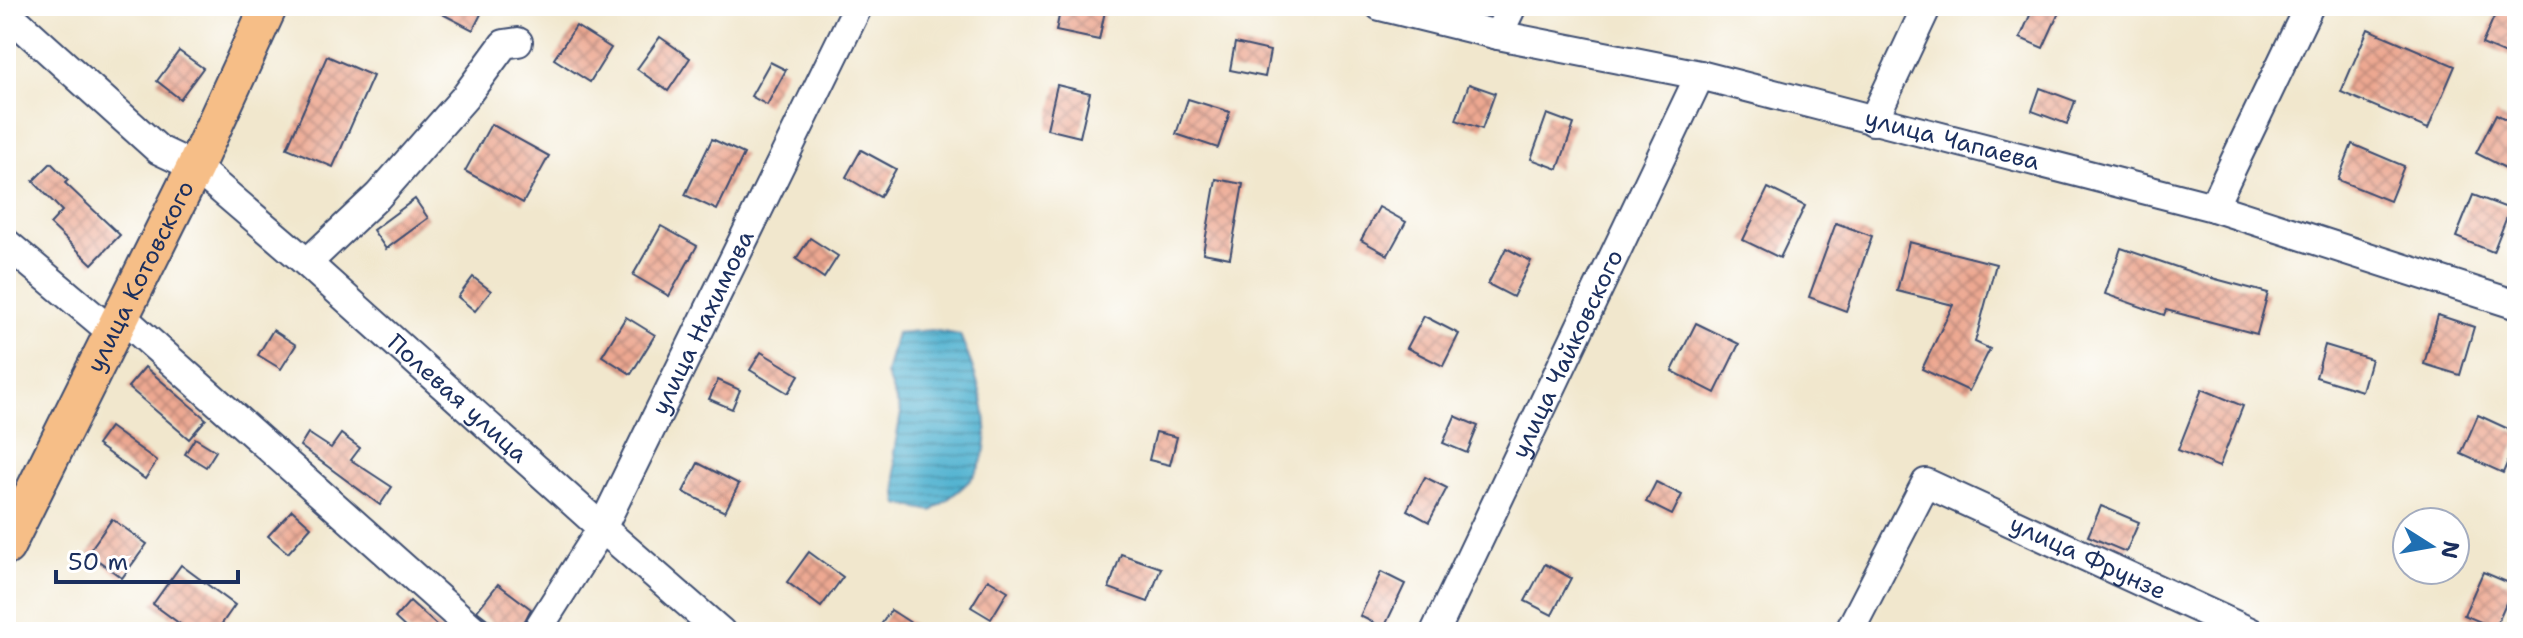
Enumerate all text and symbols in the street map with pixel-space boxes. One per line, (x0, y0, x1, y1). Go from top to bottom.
street label: улица Чапаева (1861, 102, 2043, 178)
street label: улица Котовского (79, 175, 202, 378)
street label: улица Нахимова (644, 225, 762, 420)
street label: улица Чайковского (1504, 244, 1631, 463)
street label: Полевая улица (381, 327, 535, 470)
north arrow (2391, 506, 2471, 586)
street label: улица Фрунзе (2005, 508, 2171, 607)
scale bar (56, 534, 238, 584)
text: N (2434, 538, 2466, 561)
text: 50 m (68, 546, 128, 578)

